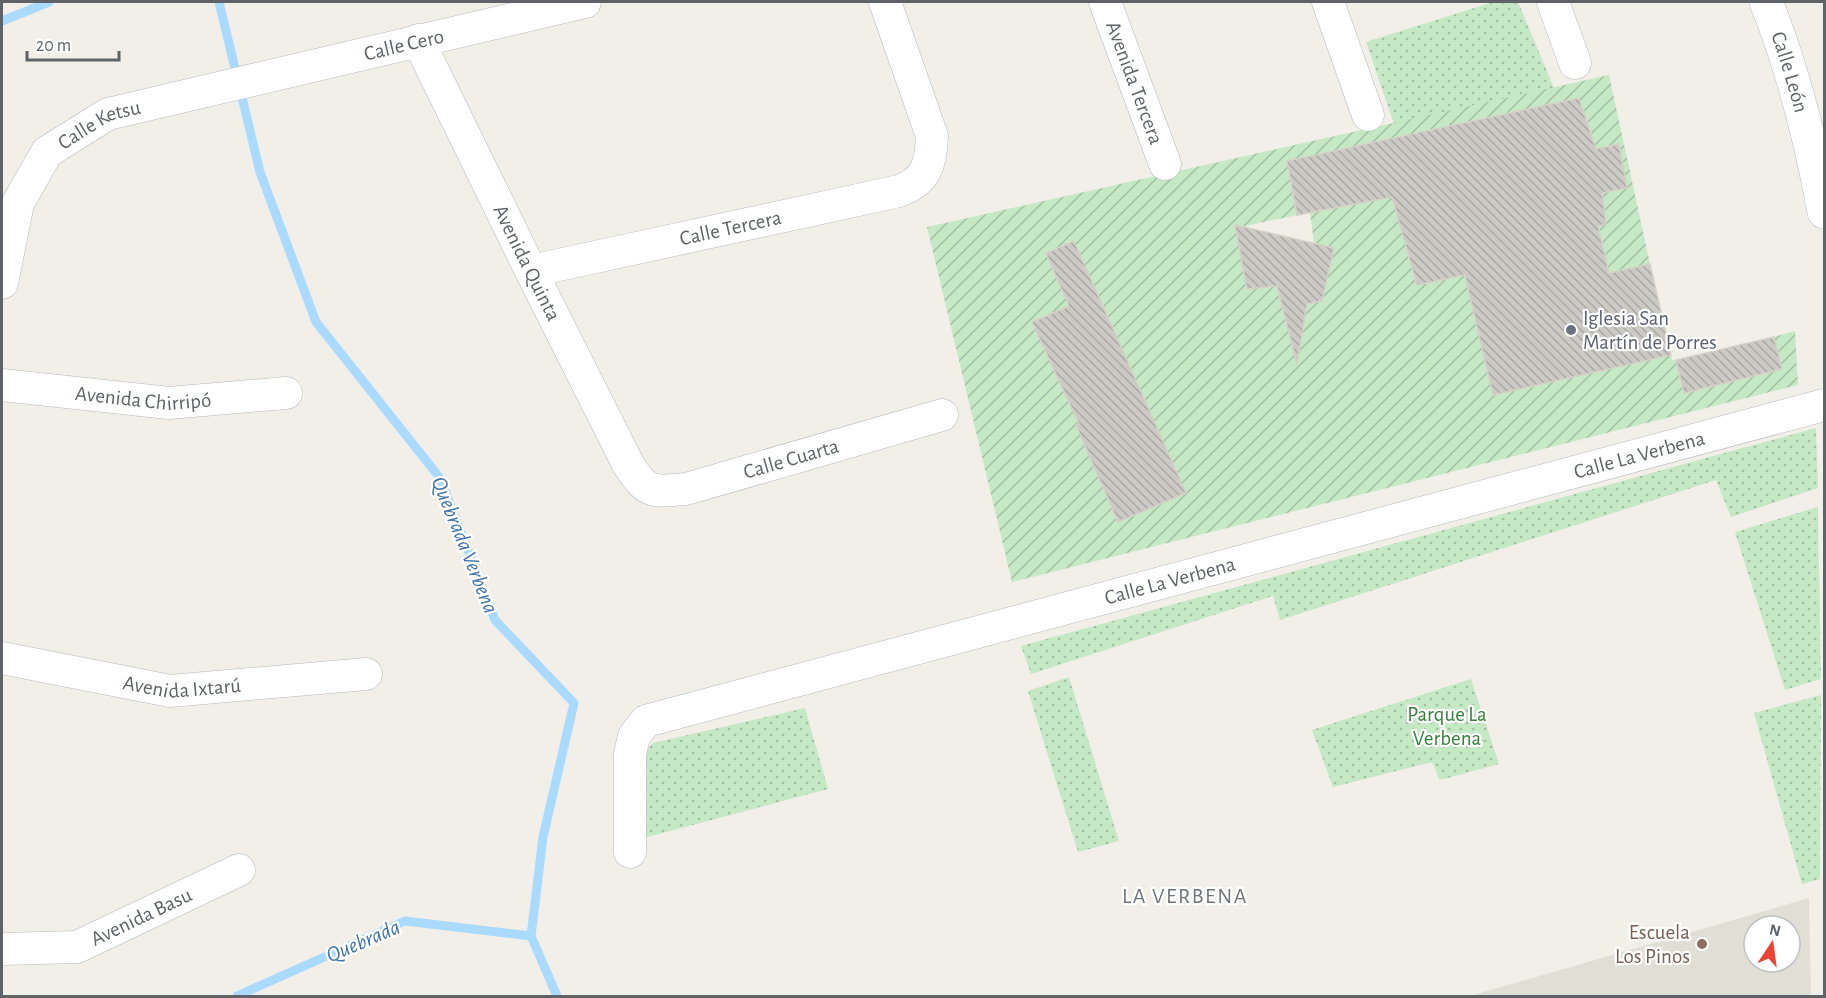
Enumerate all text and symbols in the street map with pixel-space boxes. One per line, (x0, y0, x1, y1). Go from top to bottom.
street label: Avenida Tercera (1103, 18, 1167, 147)
scale bar (27, 24, 118, 62)
street label: Calle Cero (362, 25, 446, 64)
street label: Calle León (1768, 29, 1812, 115)
text: 20 m (36, 37, 71, 55)
street label: Calle Ketsu (54, 96, 143, 153)
street label: Avenida Quinta (490, 201, 565, 324)
street label: Calle Tercera (678, 206, 783, 249)
place label: Iglesia San Martín de Porres (1583, 308, 1717, 353)
marker: Iglesia San Martín de Porres (1564, 323, 1578, 337)
street label: Avenida Chirripó (74, 382, 212, 414)
street label: Calle La Verbena (1572, 427, 1707, 482)
street label: Calle Cuarta (741, 435, 841, 482)
water label: Quebrada Verbena (428, 474, 502, 616)
street label: Calle La Verbena (1102, 553, 1238, 608)
street label: Avenida Ixtarú (121, 672, 242, 702)
park label: Parque La Verbena (1407, 704, 1487, 749)
street label: Avenida Basu (87, 883, 195, 950)
district label: LA VERBENA (1122, 885, 1248, 907)
north arrow (1742, 914, 1802, 974)
water label: Quebrada (323, 916, 403, 966)
text: N (1768, 921, 1782, 939)
place label: Escuela Los Pinos (1615, 922, 1690, 967)
marker: Escuela Los Pinos (1695, 937, 1709, 951)

